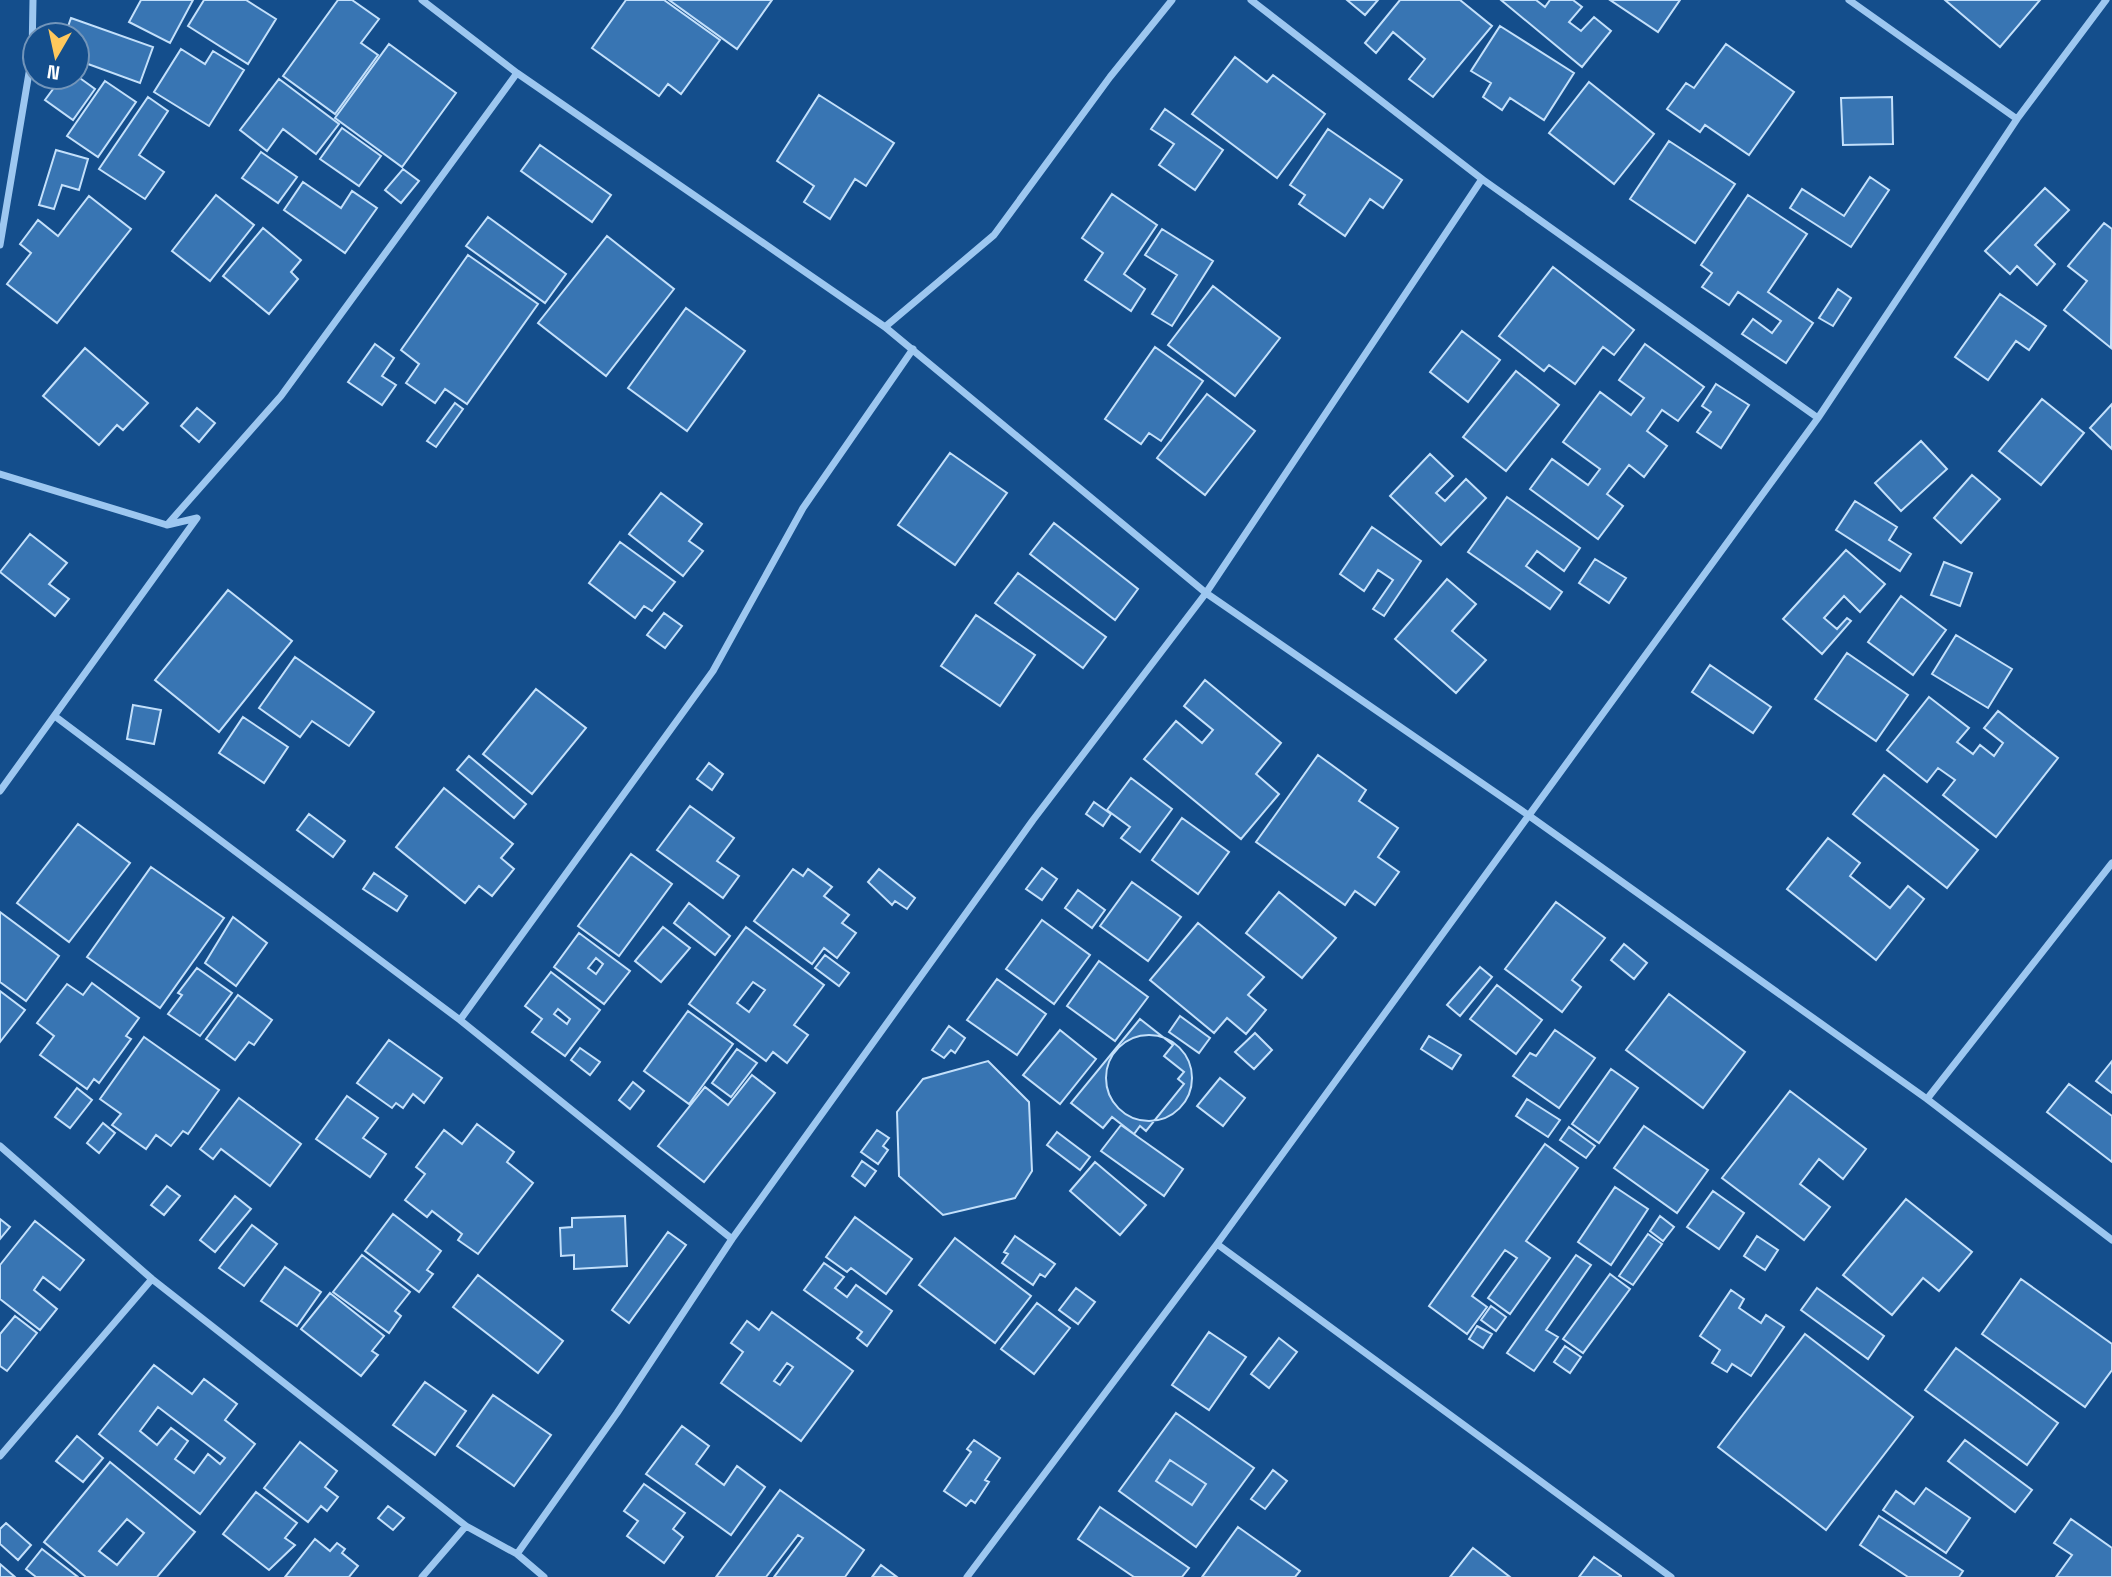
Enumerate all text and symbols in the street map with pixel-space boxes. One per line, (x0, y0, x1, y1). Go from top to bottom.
north arrow (21, 21, 91, 91)
text: N (45, 59, 62, 86)

